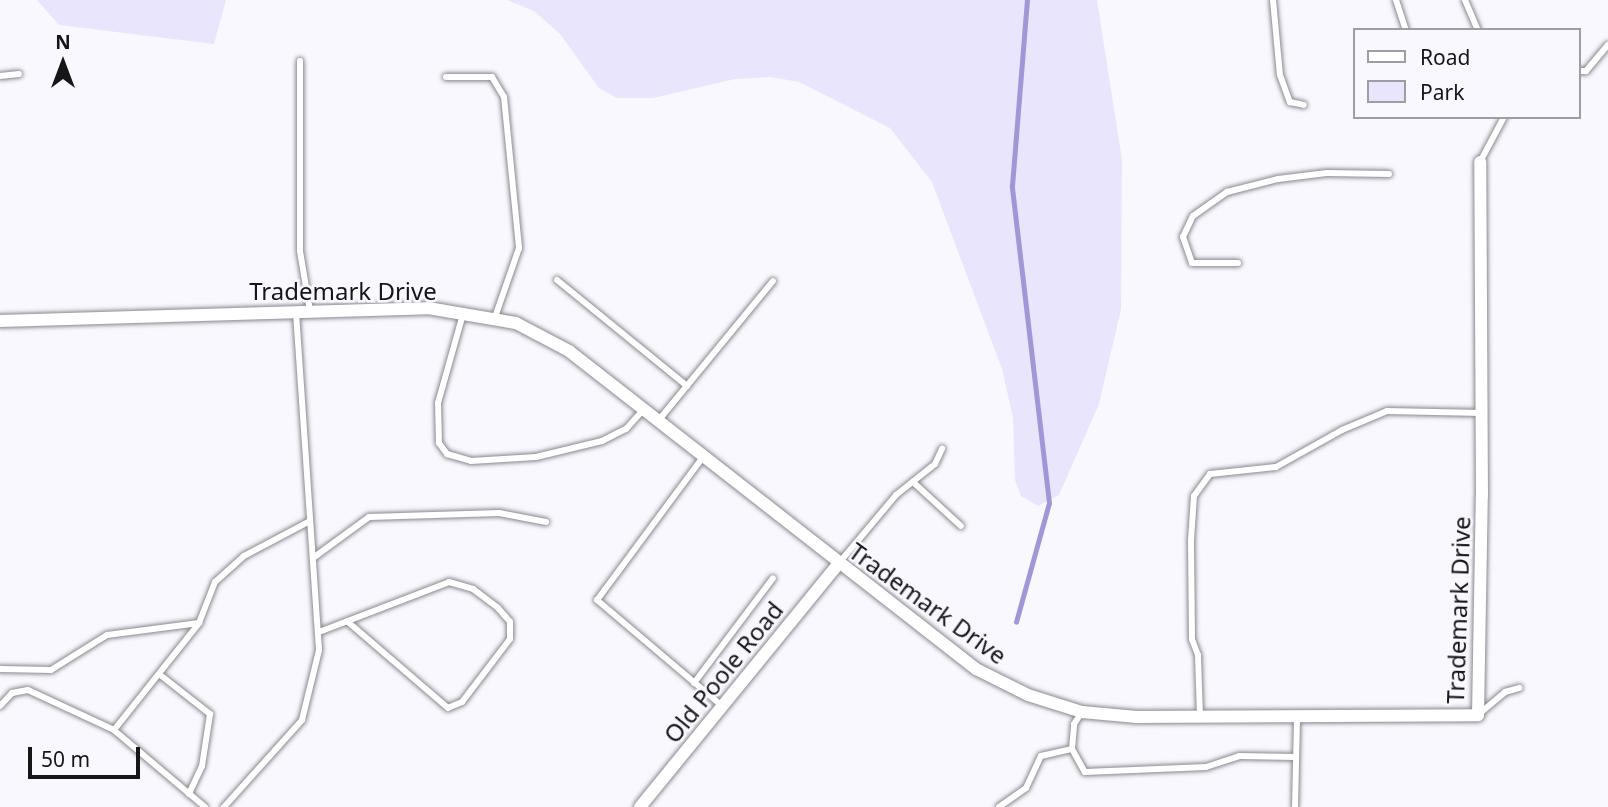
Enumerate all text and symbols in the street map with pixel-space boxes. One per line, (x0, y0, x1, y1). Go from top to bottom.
north arrow (28, 28, 98, 98)
legend (1352, 28, 1580, 119)
text: N (55, 29, 71, 55)
text: Road (1420, 43, 1470, 71)
text: Park (1420, 78, 1464, 106)
street label: Trademark Drive (249, 277, 437, 305)
street label: Trademark Drive (1440, 516, 1476, 704)
street label: Trademark Drive (844, 536, 1012, 670)
street label: Old Poole Road (657, 596, 789, 748)
scale bar (32, 734, 144, 778)
text: 50 m (41, 745, 90, 773)

